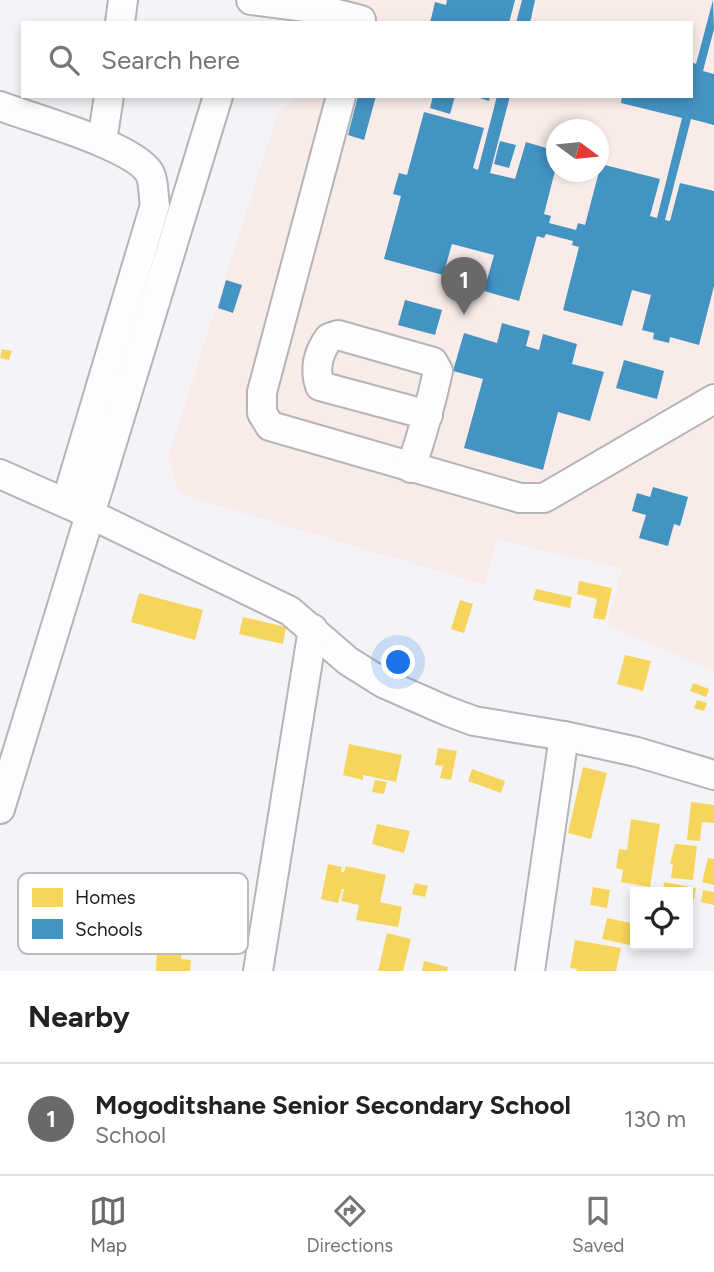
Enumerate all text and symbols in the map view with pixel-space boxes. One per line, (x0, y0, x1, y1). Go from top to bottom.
search box (21, 21, 693, 98)
icon: search (45, 41, 83, 79)
text: Search here (101, 44, 240, 76)
north arrow (546, 119, 609, 182)
pin: 1 (441, 257, 487, 315)
your location (381, 645, 415, 679)
legend (18, 873, 248, 954)
text: Homes (75, 886, 136, 909)
map controls (630, 887, 693, 950)
button: locate (630, 887, 693, 950)
text: Schools (75, 918, 143, 941)
text: Nearby (28, 998, 130, 1035)
text: Mogoditshane Senior Secondary School (95, 1089, 571, 1121)
text: 1 (46, 1105, 56, 1133)
text: 130 m (624, 1105, 686, 1133)
text: School (95, 1121, 166, 1149)
tab: Map (89, 1192, 127, 1257)
tab: Directions (306, 1192, 393, 1257)
tab: Saved (572, 1192, 624, 1257)

